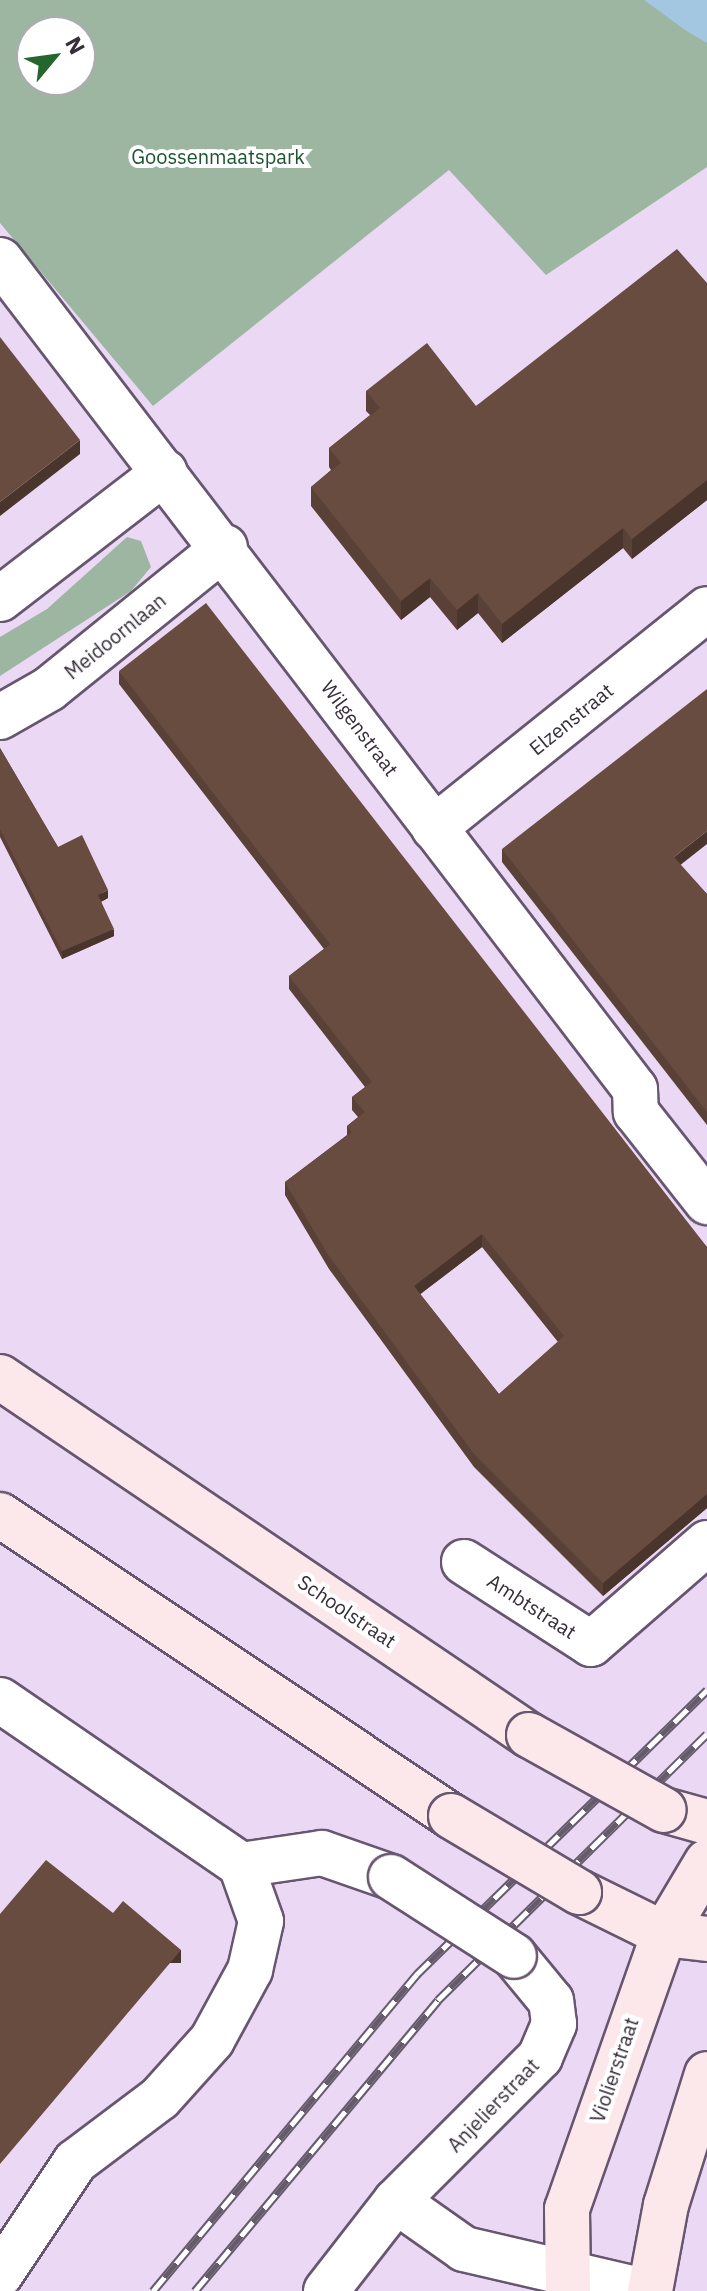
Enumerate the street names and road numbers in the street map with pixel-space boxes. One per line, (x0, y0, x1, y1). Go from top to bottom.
street label: Meidoornlaan (60, 588, 170, 684)
street label: Wilgenstraat (316, 676, 404, 780)
street label: Elzenstraat (524, 678, 618, 760)
street label: Ambtstraat (483, 1568, 581, 1644)
street label: Schoolstraat (293, 1569, 401, 1653)
street label: Violierstraat (585, 2014, 643, 2126)
street label: Anjelierstraat (442, 2053, 544, 2157)

